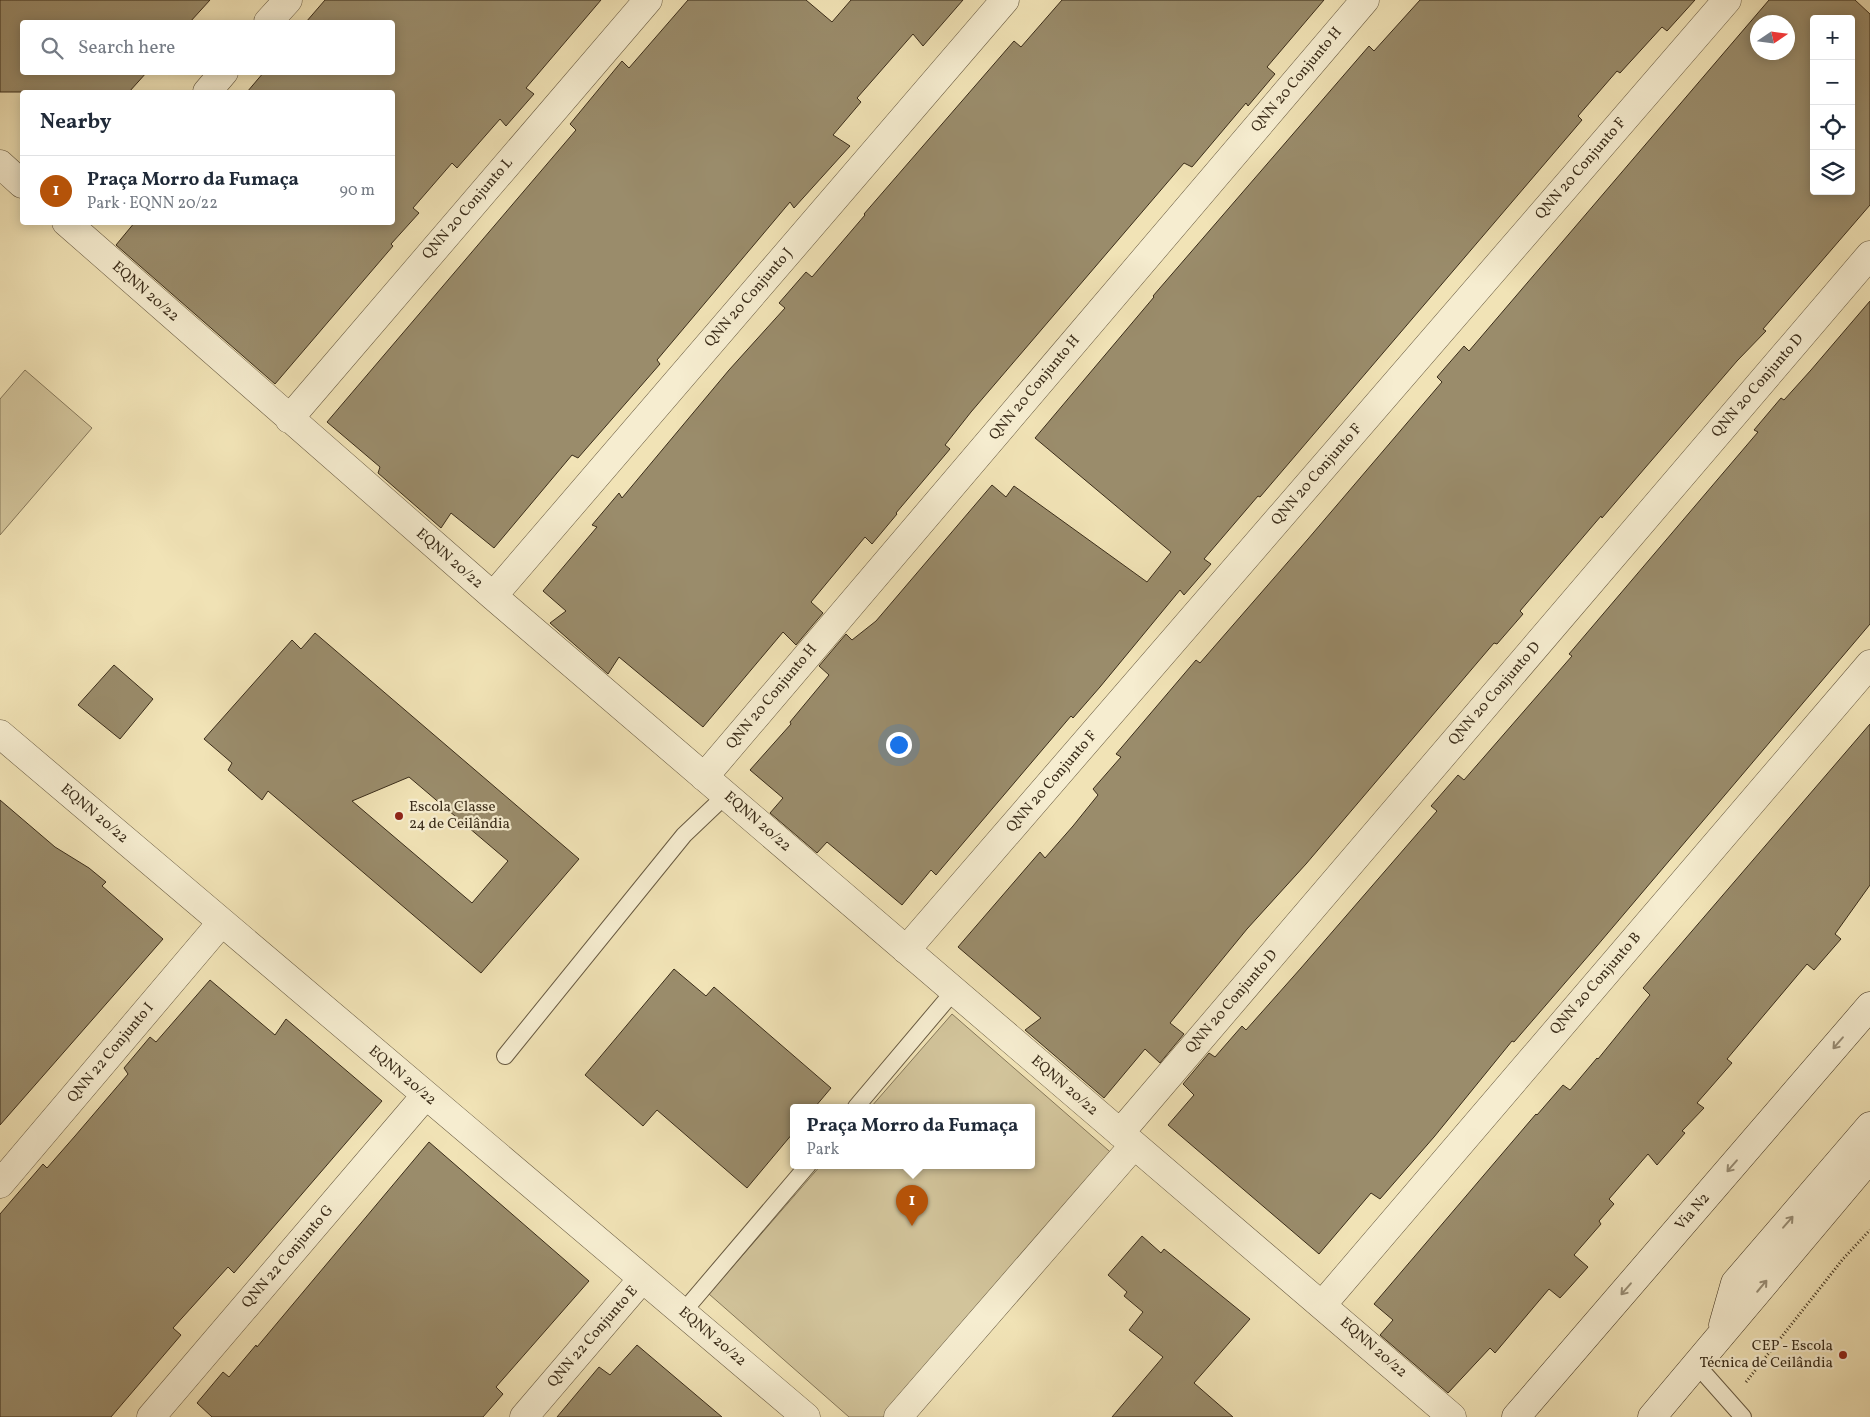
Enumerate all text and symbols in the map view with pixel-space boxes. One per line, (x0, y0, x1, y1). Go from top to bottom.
north arrow (1750, 15, 1795, 60)
map controls (1810, 15, 1855, 195)
button: + (1810, 15, 1855, 60)
search box (20, 20, 395, 75)
street label: QNN 20 Conjunto H (1247, 23, 1347, 137)
icon: search (38, 34, 66, 62)
text: Search here (78, 35, 175, 61)
button: − (1810, 60, 1855, 105)
button: locate (1810, 105, 1855, 150)
text: Nearby (40, 108, 111, 137)
street label: QNN 20 Conjunto F (1531, 113, 1631, 225)
button: layers (1810, 150, 1855, 195)
street label: QNN 20 Conjunto L (418, 153, 519, 265)
text: Praça Morro da Fumaça (87, 167, 299, 193)
text: 1 (53, 180, 59, 202)
text: 90 m (339, 180, 375, 202)
text: Park · EQNN 20/22 (87, 193, 218, 215)
street label: QNN 20 Conjunto J (700, 244, 798, 352)
street label: EQNN 20/22 (107, 257, 183, 327)
street label: QNN 20 Conjunto D (1707, 329, 1809, 443)
street label: QNN 20 Conjunto H (985, 331, 1085, 445)
street label: QNN 20 Conjunto F (1267, 419, 1367, 531)
street label: EQNN 20/22 (411, 524, 487, 594)
street label: QNN 20 Conjunto D (1444, 637, 1546, 751)
street label: QNN 20 Conjunto H (722, 640, 822, 754)
street label: QNN 20 Conjunto F (1002, 726, 1102, 838)
your location (886, 732, 912, 758)
street label: EQNN 20/22 (55, 779, 133, 849)
street label: EQNN 20/22 (719, 787, 795, 857)
place label: Escola Classe 24 de Ceilândia (409, 797, 510, 835)
marker: Escola Classe 24 de Ceilândia (393, 810, 405, 822)
street label: QNN 20 Conjunto B (1545, 928, 1647, 1040)
street label: QNN 20 Conjunto D (1181, 945, 1283, 1059)
street label: QNN 22 Conjunto I (63, 998, 159, 1108)
one-way arrow (1833, 1036, 1844, 1049)
street label: EQNN 20/22 (363, 1041, 441, 1111)
street label: EQNN 20/22 (1026, 1051, 1102, 1121)
popup (790, 1104, 1035, 1169)
text: Praça Morro da Fumaça (807, 1113, 1018, 1139)
text: Park (807, 1139, 839, 1161)
one-way arrow (1727, 1159, 1738, 1172)
pin: 1 (896, 1185, 928, 1226)
street label: Via N2 (1671, 1189, 1715, 1235)
street label: QNN 22 Conjunto G (237, 1201, 339, 1313)
one-way arrow (1782, 1215, 1794, 1228)
one-way arrow (1756, 1279, 1768, 1292)
street label: QNN 22 Conjunto E (543, 1281, 643, 1393)
one-way arrow (1620, 1283, 1632, 1296)
street label: EQNN 20/22 (673, 1302, 751, 1372)
street label: EQNN 20/22 (1335, 1313, 1411, 1383)
place label: CEP - Escola Técnica de Ceilândia (1700, 1336, 1833, 1374)
marker: CEP - Escola Técnica de Ceilândia (1837, 1349, 1849, 1361)

